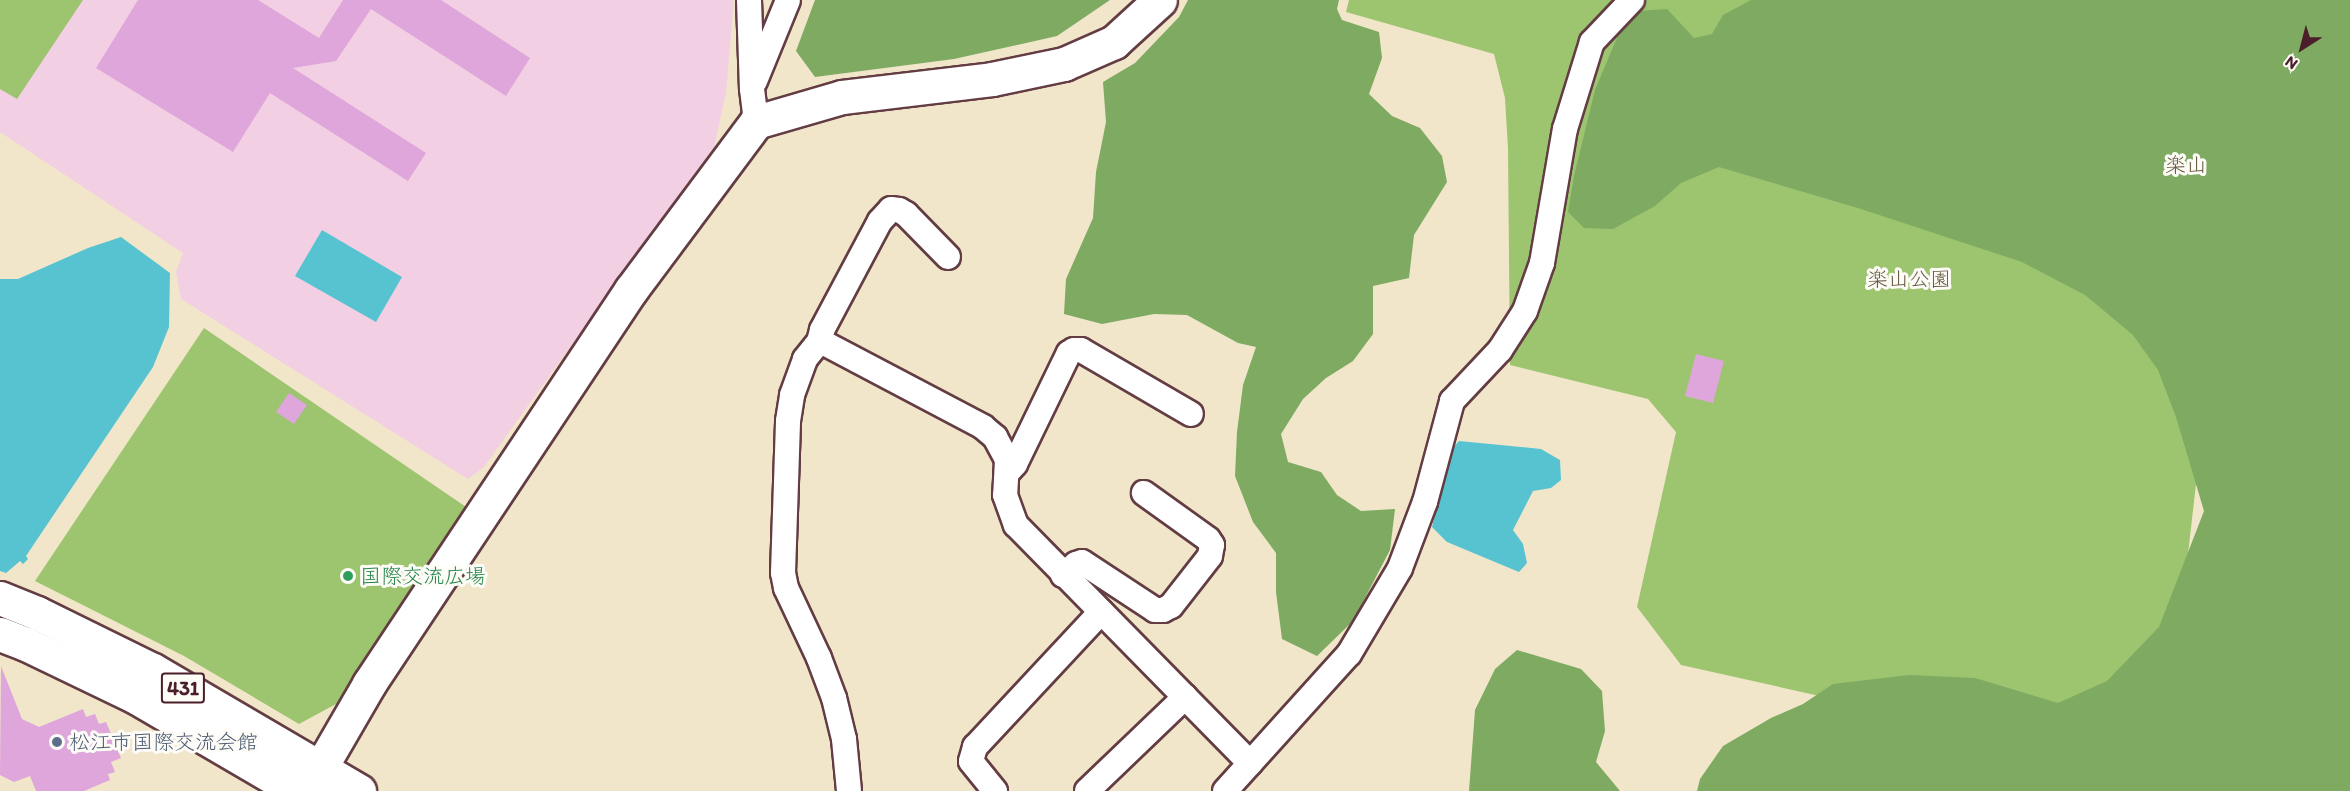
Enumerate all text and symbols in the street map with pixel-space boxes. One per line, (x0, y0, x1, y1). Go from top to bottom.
north arrow (2272, 18, 2332, 78)
text: N (2281, 52, 2301, 74)
park label: 楽山 (2165, 152, 2207, 178)
park label: 楽山公園 (1867, 266, 1951, 292)
place label: 国際交流広場 (360, 563, 486, 589)
marker: 国際交流広場 (341, 569, 355, 583)
road number: 431 (160, 671, 206, 705)
place label: 松江市国際交流会館 (69, 729, 258, 755)
marker: 松江市国際交流会館 (50, 735, 64, 749)

